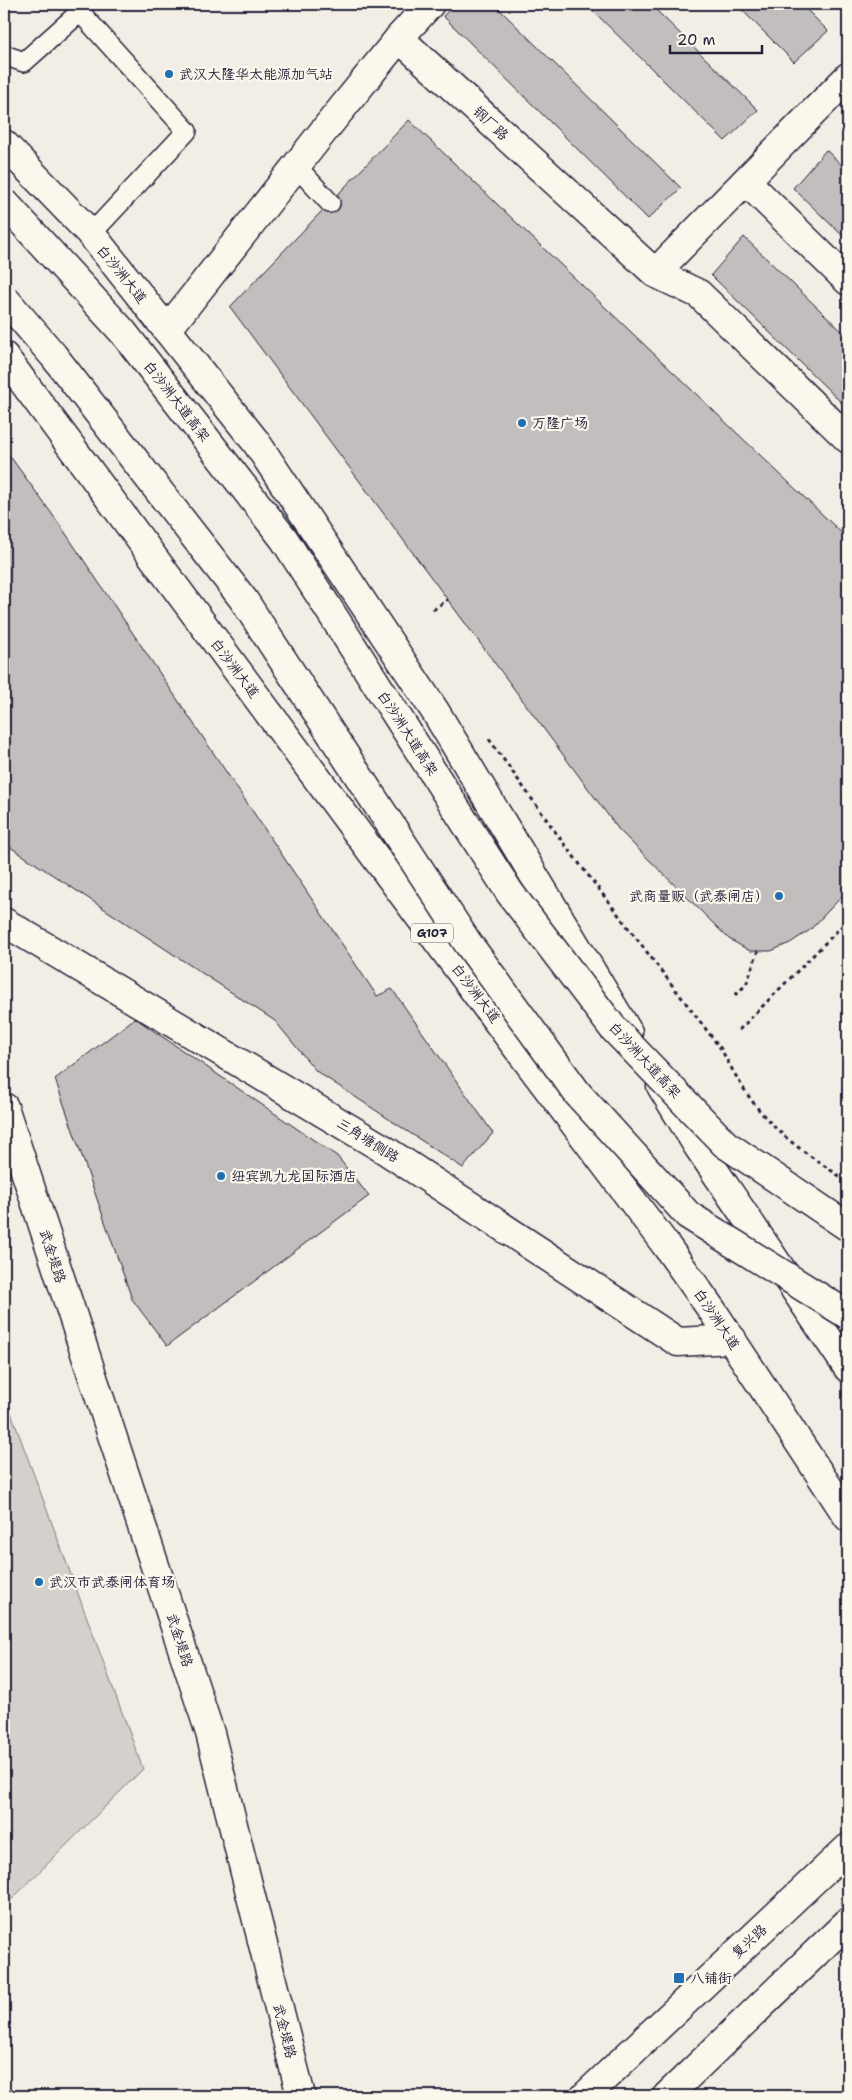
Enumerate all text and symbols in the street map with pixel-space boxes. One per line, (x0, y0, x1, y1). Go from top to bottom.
scale bar (670, 22, 762, 54)
text: 20 m (677, 30, 716, 50)
place label: 武汉大隆华太能源加气站 (179, 65, 333, 83)
marker: 武汉大隆华太能源加气站 (163, 68, 175, 80)
street label: 钢厂路 (470, 102, 512, 144)
street label: 白沙洲大道 (93, 241, 151, 307)
street label: 白沙洲大道高架 (140, 357, 214, 445)
place label: 万隆广场 (532, 414, 588, 432)
marker: 万隆广场 (516, 417, 528, 429)
street label: 白沙洲大道 (207, 635, 263, 701)
street label: 白沙洲大道高架 (374, 687, 442, 779)
place label: 武商量贩（武泰闸店） (629, 887, 769, 905)
marker: 武商量贩（武泰闸店） (773, 890, 785, 902)
road number: G107 (411, 924, 453, 942)
street label: 白沙洲大道 (448, 960, 504, 1026)
street label: 白沙洲大道高架 (605, 1018, 685, 1102)
street label: 三角塘侧路 (334, 1114, 402, 1166)
place label: 纽宾凯九龙国际酒店 (231, 1167, 357, 1185)
marker: 纽宾凯九龙国际酒店 (215, 1170, 227, 1182)
street label: 武金堤路 (36, 1227, 70, 1285)
street label: 白沙洲大道 (690, 1285, 744, 1353)
place label: 武汉市武泰闸体育场 (49, 1573, 175, 1591)
marker: 武汉市武泰闸体育场 (33, 1576, 45, 1588)
street label: 武金堤路 (163, 1611, 197, 1669)
street label: 复兴路 (728, 1920, 770, 1962)
place label: 八铺街 (690, 1969, 732, 1987)
marker: 八铺街 (672, 1971, 686, 1985)
street label: 武金堤路 (269, 2002, 301, 2060)

